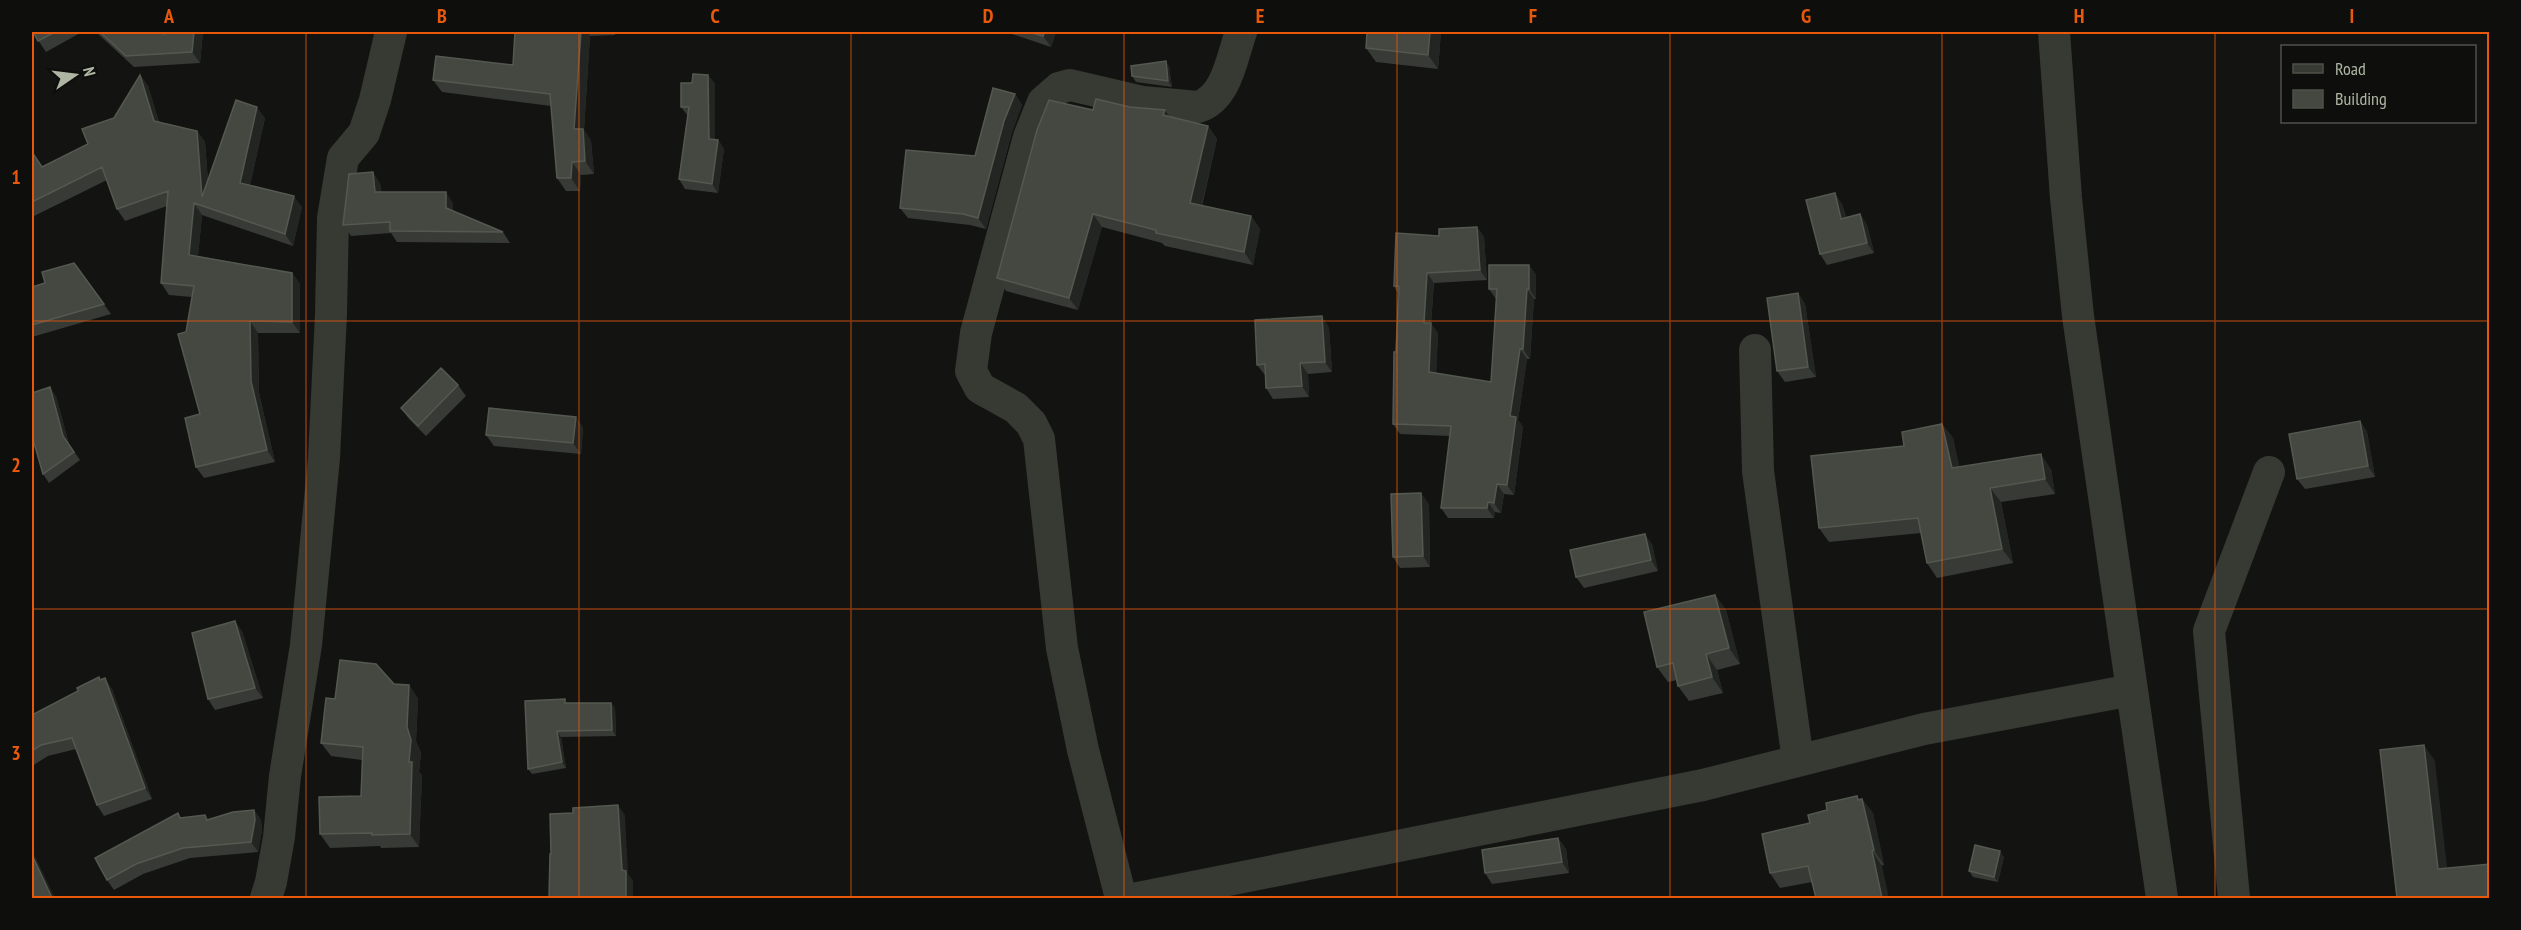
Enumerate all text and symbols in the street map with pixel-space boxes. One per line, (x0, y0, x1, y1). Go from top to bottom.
text: A (163, 3, 175, 29)
text: B (437, 3, 447, 29)
text: C (710, 3, 720, 29)
text: D (983, 3, 994, 29)
text: E (1256, 3, 1264, 29)
text: F (1529, 3, 1537, 29)
text: G (1801, 3, 1811, 29)
text: H (2074, 3, 2084, 29)
text: I (2350, 3, 2354, 29)
north arrow (45, 45, 105, 105)
legend (2281, 45, 2476, 123)
text: Road (2335, 57, 2366, 80)
text: N (79, 65, 100, 78)
text: Building (2335, 87, 2387, 110)
text: 1 (11, 164, 21, 190)
text: 2 (11, 452, 21, 478)
text: 3 (11, 740, 21, 766)

